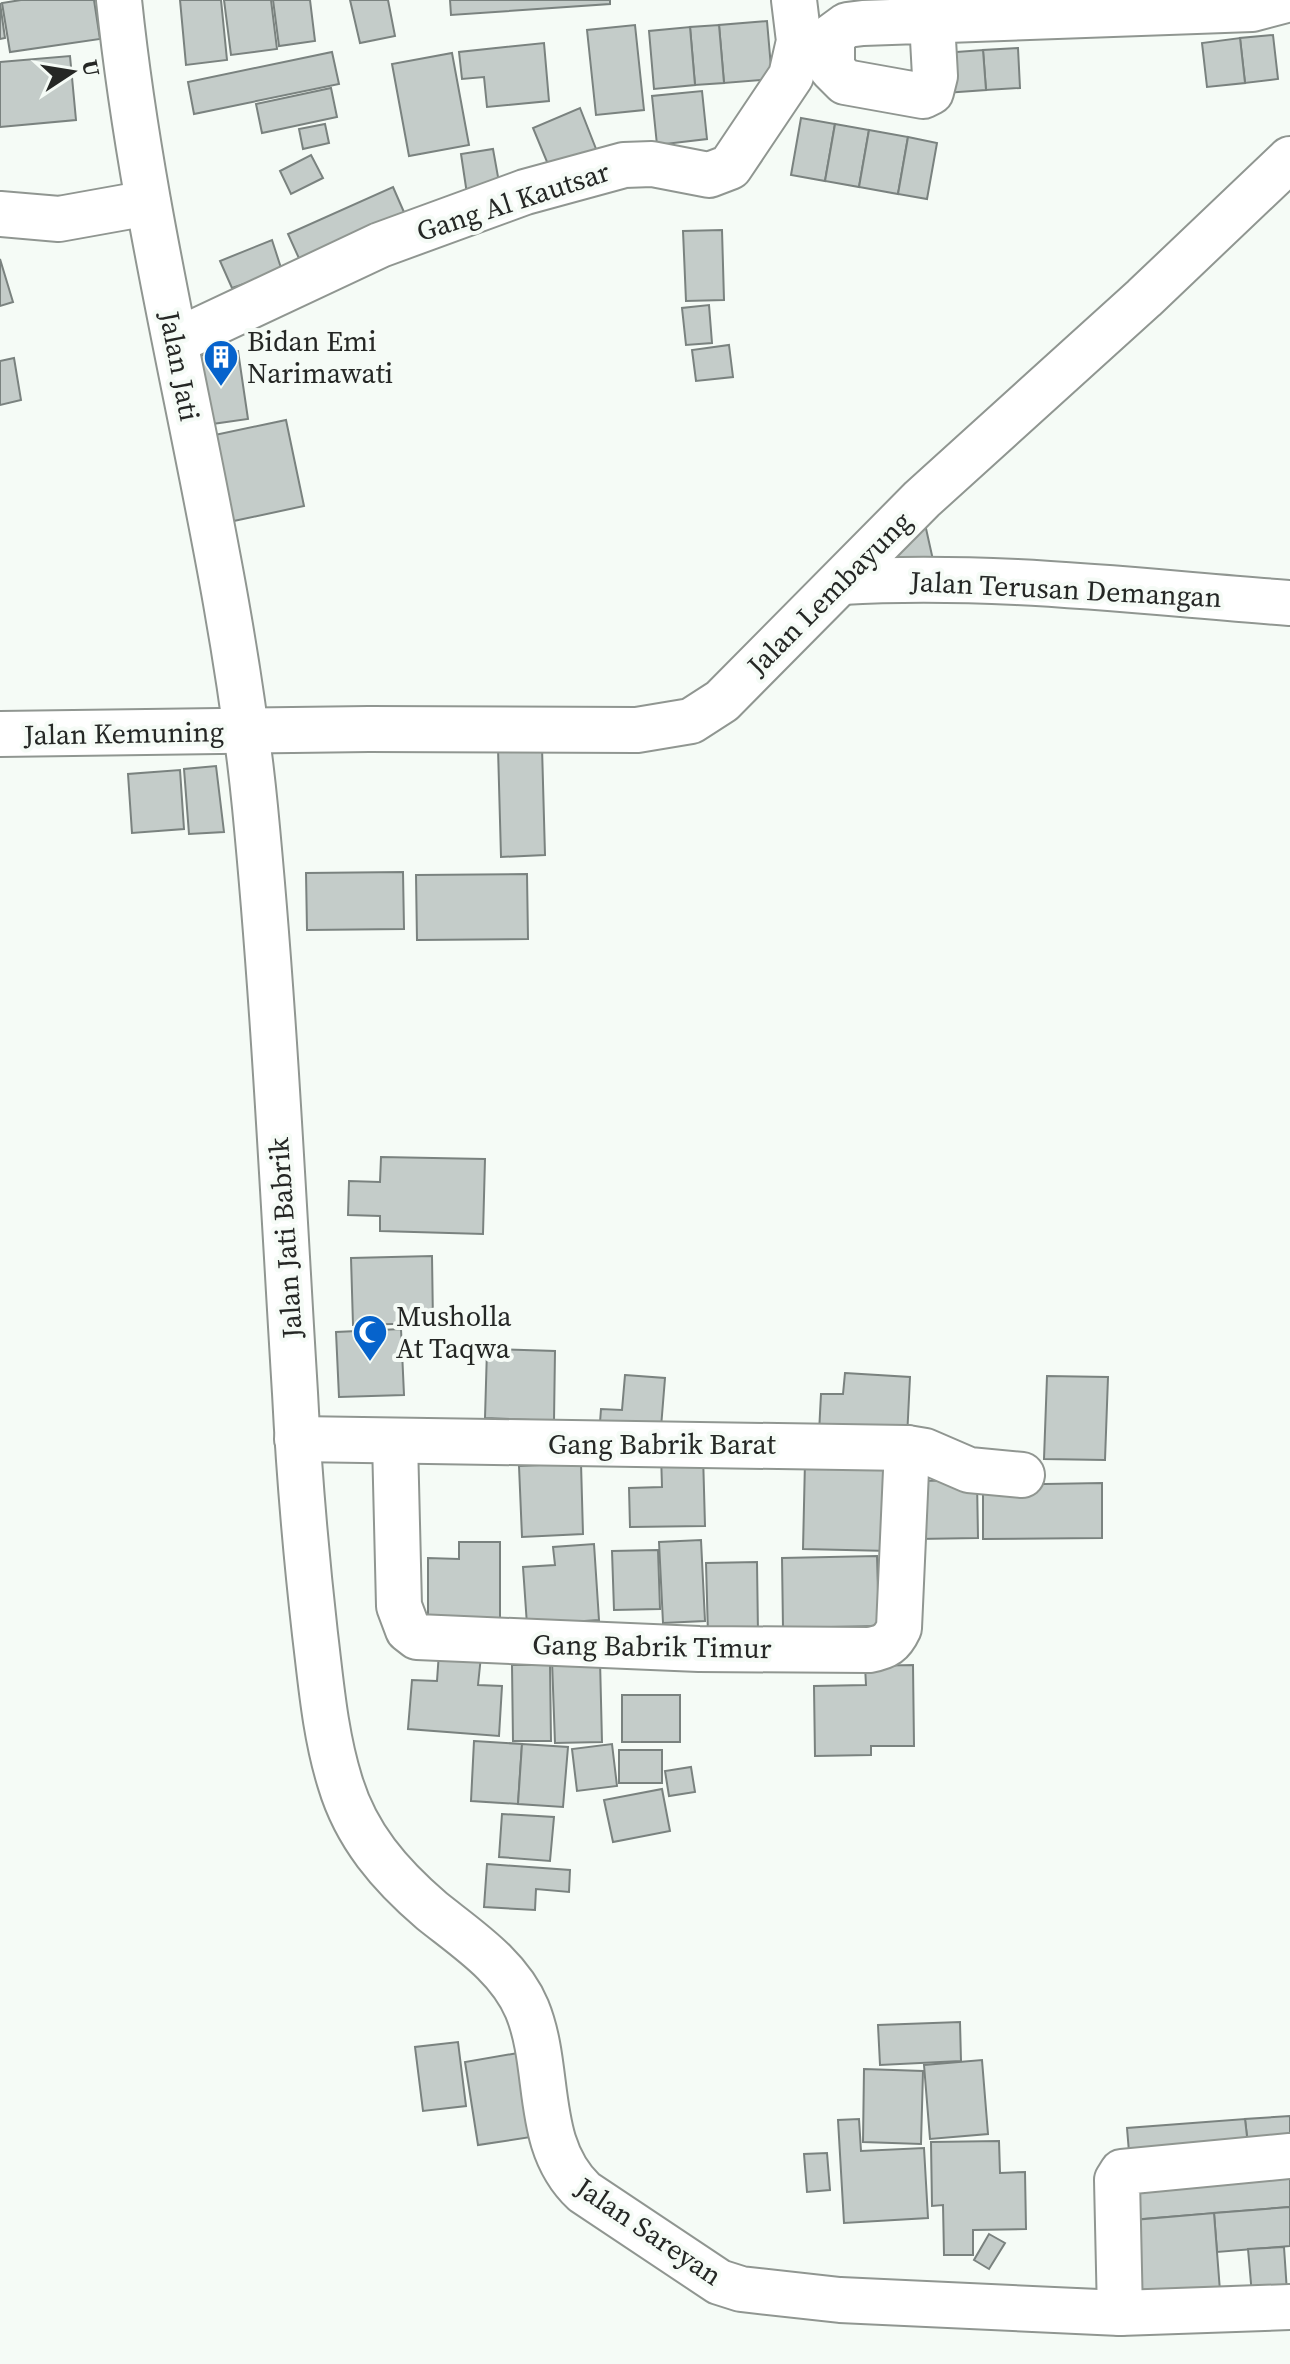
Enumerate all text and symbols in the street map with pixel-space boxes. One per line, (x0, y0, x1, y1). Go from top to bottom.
north arrow (32, 32, 112, 112)
text: U (75, 57, 108, 79)
street label: Gang Al Kautsar (412, 152, 615, 250)
street label: Jalan Jati (151, 307, 209, 424)
place label: Bidan Emi Narimawati (247, 322, 393, 392)
building icon: Bidan Emi Narimawati (202, 338, 240, 388)
street label: Jalan Lembayung (738, 502, 920, 684)
street label: Jalan Terusan Demangan (908, 562, 1223, 616)
street label: Jalan Kemuning (23, 712, 224, 754)
street label: Jalan Jati Babrik (259, 1136, 311, 1341)
place label: Musholla At Taqwa (396, 1297, 512, 1367)
mosque icon: Musholla At Taqwa (351, 1313, 389, 1363)
street label: Gang Babrik Barat (548, 1425, 777, 1463)
street label: Gang Babrik Timur (532, 1625, 772, 1667)
street label: Jalan Sareyan (568, 2168, 730, 2294)

